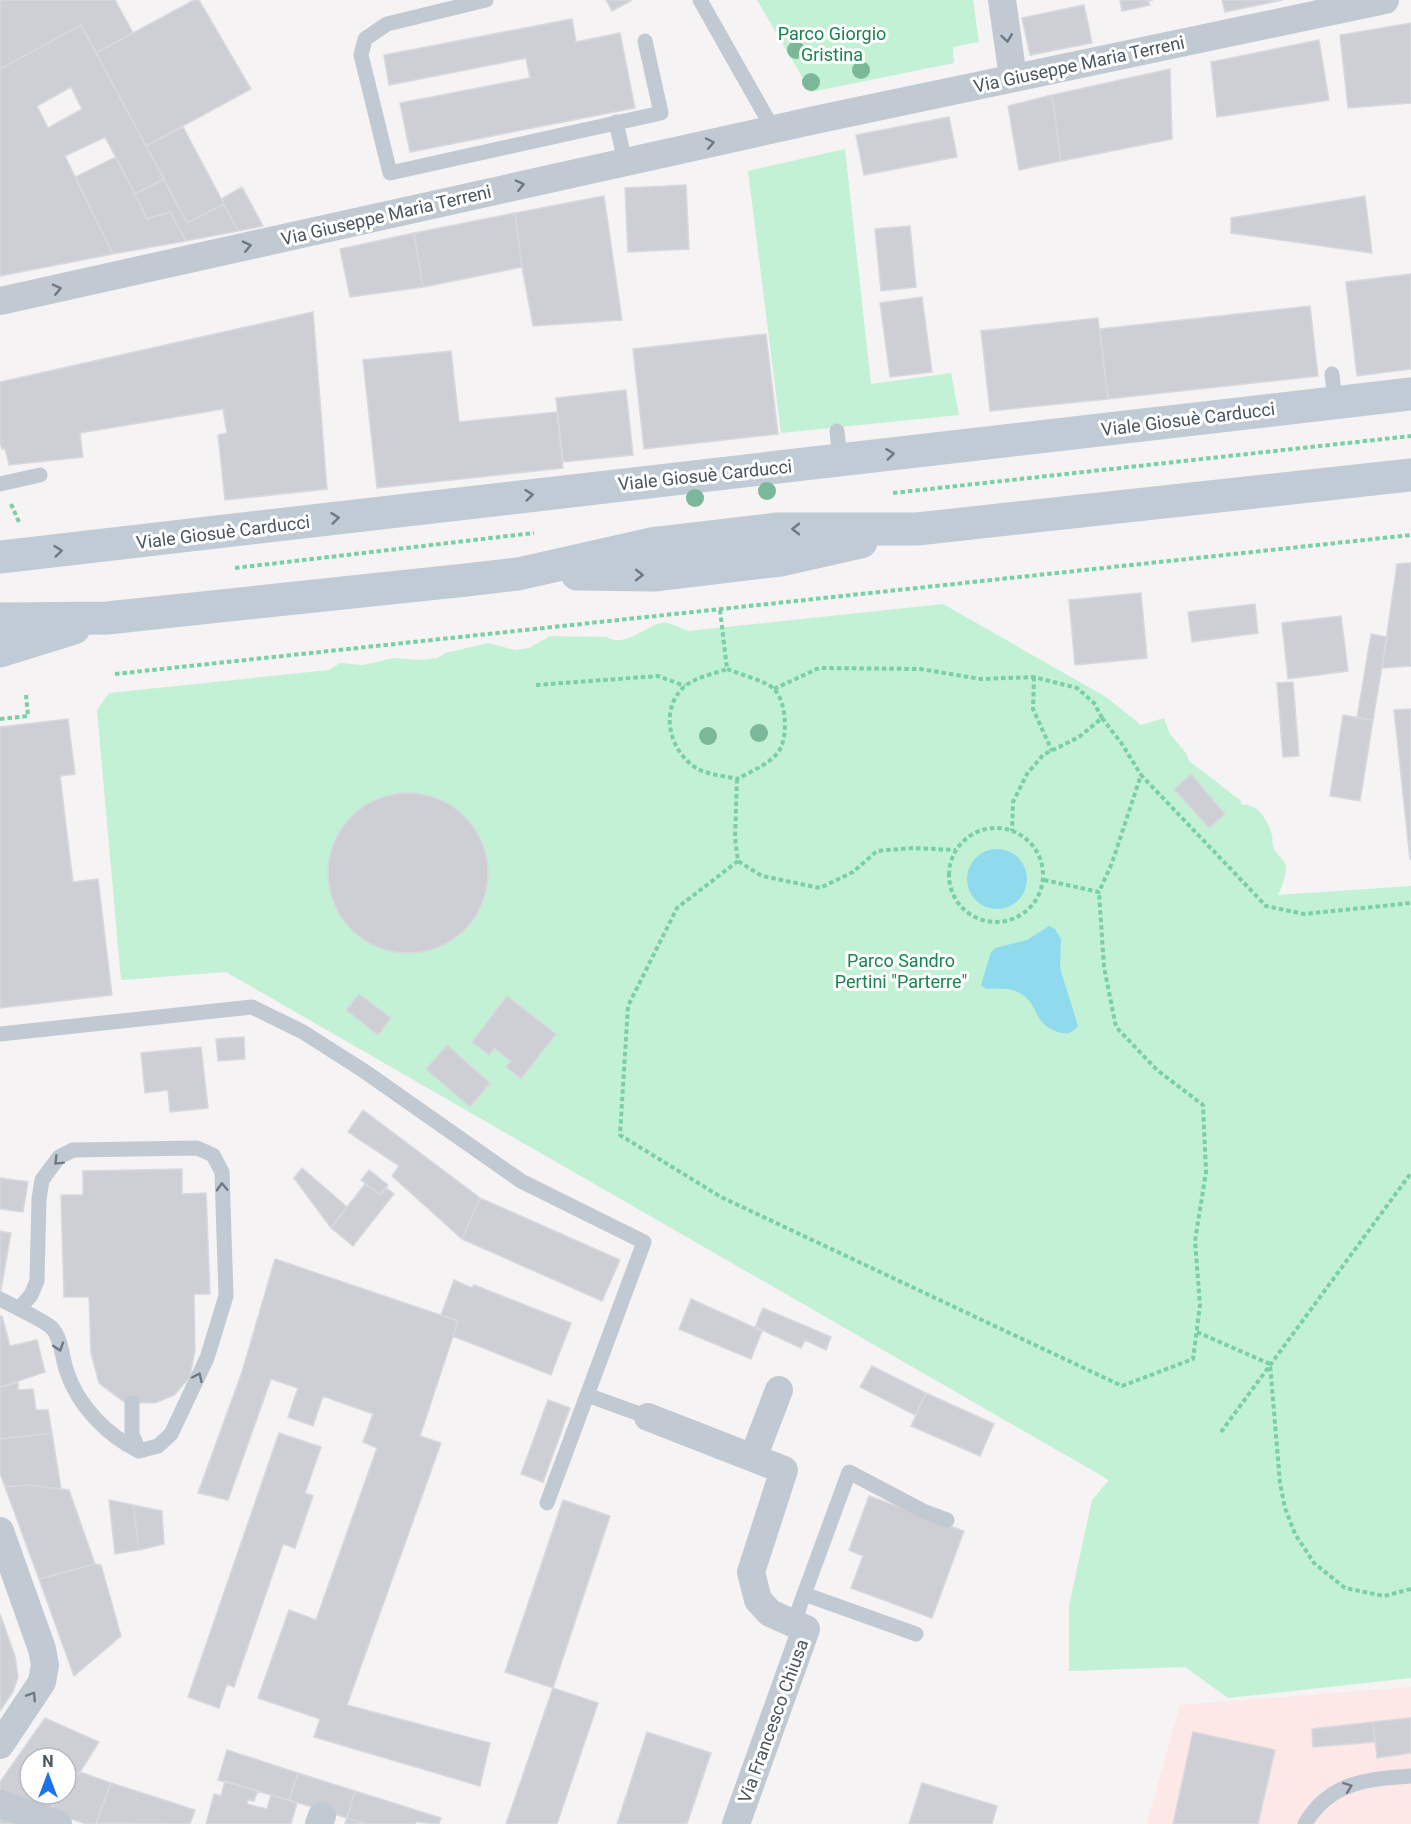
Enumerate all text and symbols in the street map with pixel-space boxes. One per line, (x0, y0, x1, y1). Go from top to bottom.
park label: Parco Giorgio Gristina (778, 23, 886, 65)
street label: Via Giuseppe Maria Terreni (972, 31, 1186, 97)
one-way arrow (1001, 34, 1013, 43)
one-way arrow (705, 137, 715, 150)
one-way arrow (514, 180, 524, 193)
street label: Via Giuseppe Maria Terreni (279, 181, 493, 249)
one-way arrow (242, 240, 252, 253)
one-way arrow (52, 283, 62, 296)
street label: Viale Giosuè Carducci (1100, 398, 1276, 440)
one-way arrow (885, 448, 894, 461)
street label: Viale Giosuè Carducci (617, 455, 793, 495)
one-way arrow (524, 489, 533, 502)
street label: Viale Giosuè Carducci (135, 511, 311, 553)
one-way arrow (331, 512, 340, 525)
one-way arrow (791, 523, 800, 535)
one-way arrow (54, 545, 63, 558)
one-way arrow (635, 569, 644, 581)
park label: Parco Sandro Pertini "Parterre" (835, 950, 967, 992)
one-way arrow (54, 1155, 65, 1165)
one-way arrow (216, 1183, 229, 1192)
one-way arrow (52, 1341, 65, 1352)
one-way arrow (191, 1373, 203, 1384)
street label: Via Francesco Chiusa (734, 1636, 812, 1806)
one-way arrow (25, 1692, 36, 1703)
north arrow (18, 1746, 78, 1806)
text: N (42, 1752, 54, 1771)
one-way arrow (1342, 1781, 1353, 1794)

